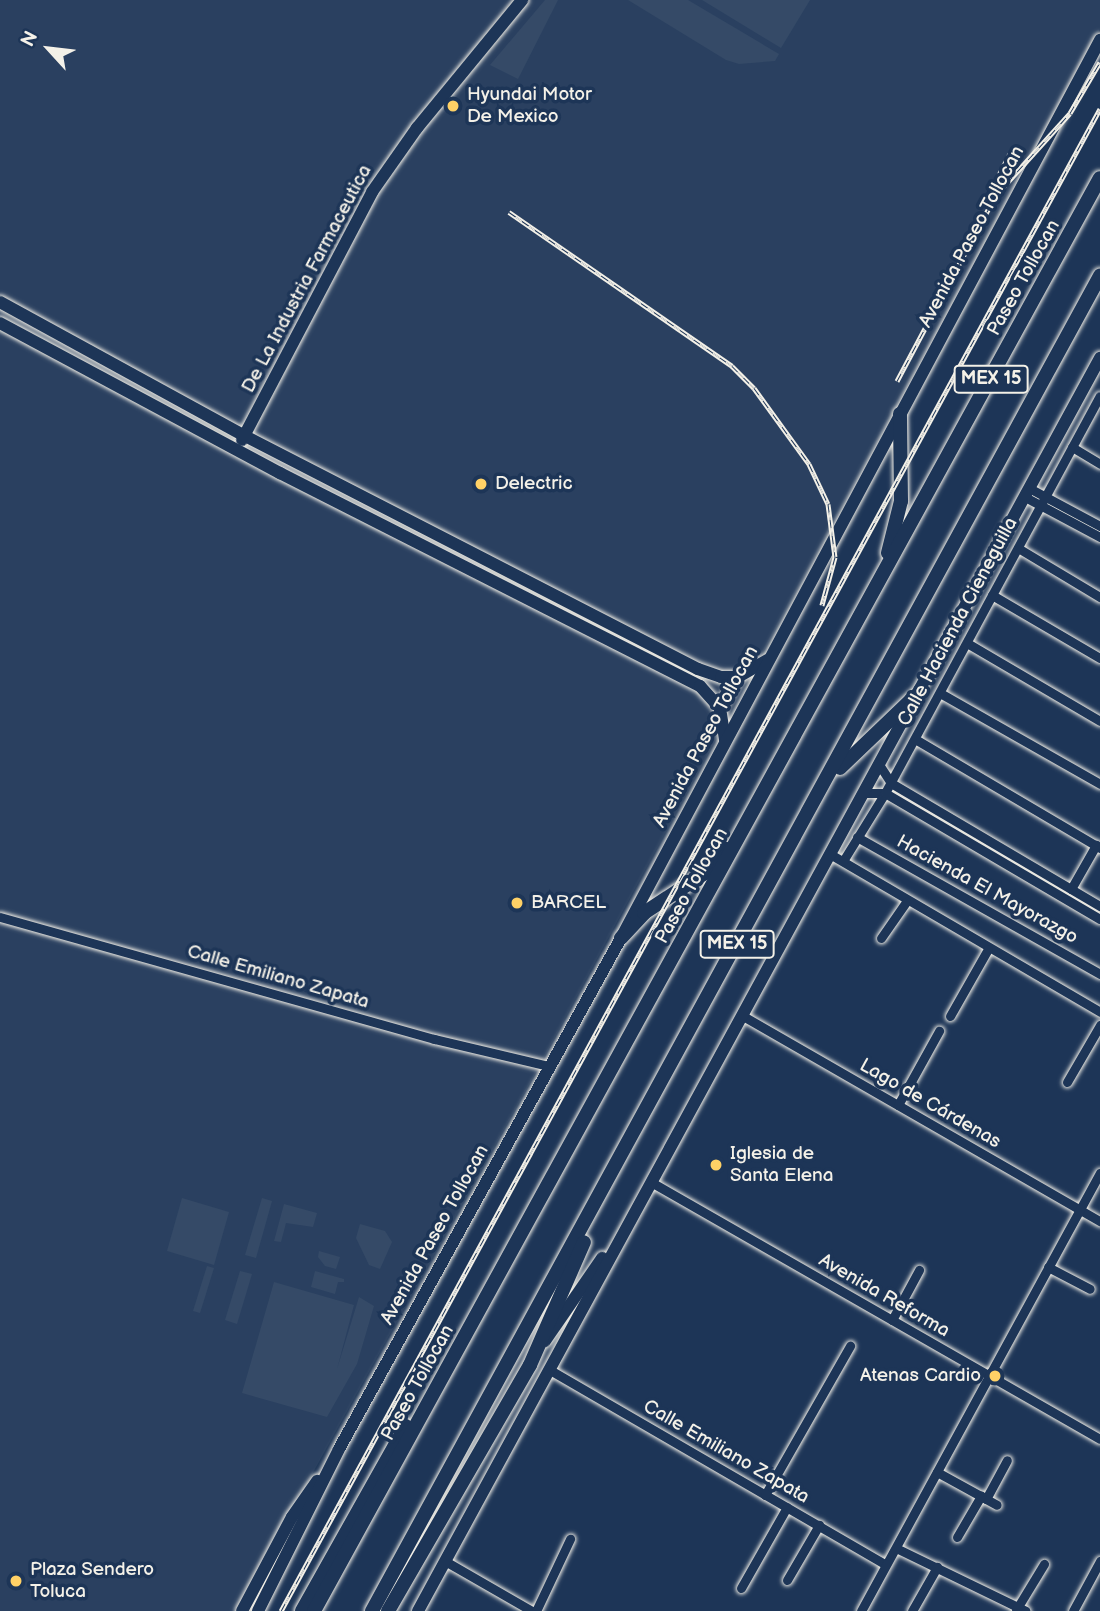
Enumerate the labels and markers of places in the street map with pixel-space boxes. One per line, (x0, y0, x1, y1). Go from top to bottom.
place label: Hyundai Motor De Mexico (467, 84, 592, 128)
marker: Hyundai Motor De Mexico (445, 98, 461, 114)
place label: Delectric (495, 473, 573, 495)
marker: Delectric (473, 476, 489, 492)
place label: BARCEL (531, 892, 606, 914)
marker: BARCEL (509, 895, 525, 911)
place label: Iglesia de Santa Elena (730, 1143, 833, 1187)
marker: Iglesia de Santa Elena (708, 1157, 724, 1173)
place label: Atenas Cardio (860, 1365, 981, 1387)
marker: Atenas Cardio (987, 1368, 1003, 1384)
place label: Plaza Sendero Toluca (30, 1559, 154, 1603)
marker: Plaza Sendero Toluca (8, 1573, 24, 1589)

